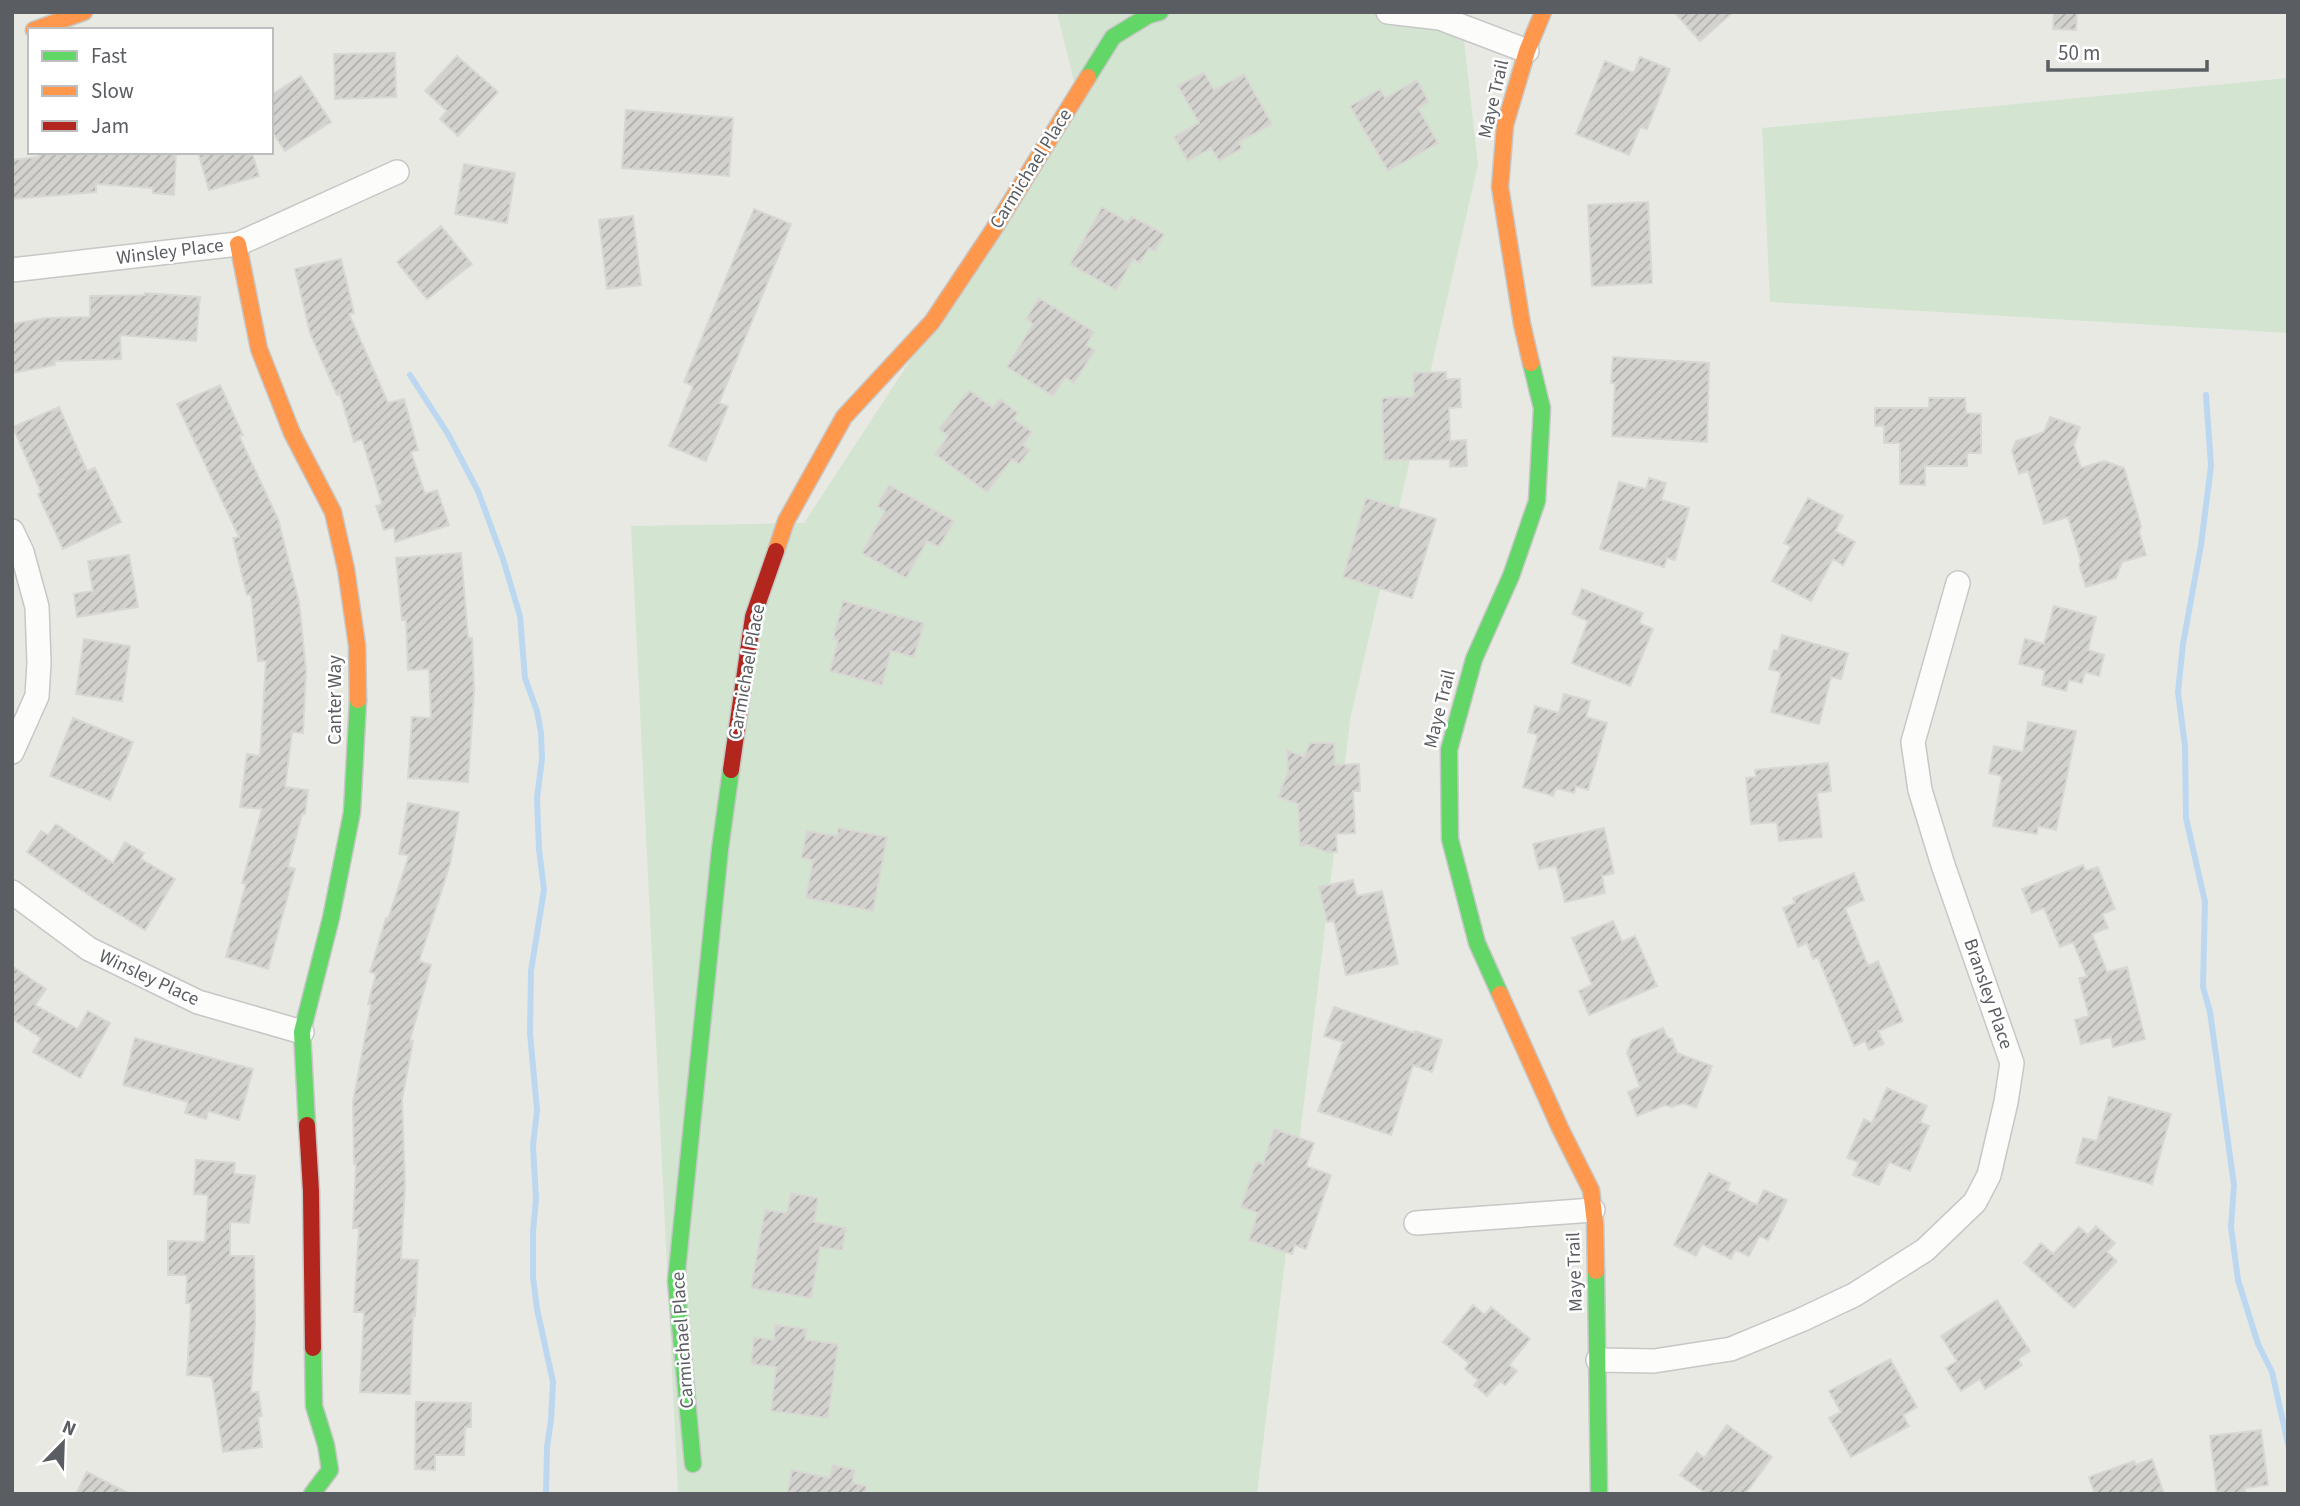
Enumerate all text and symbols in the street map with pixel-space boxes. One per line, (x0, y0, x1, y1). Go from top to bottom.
legend (28, 28, 273, 154)
scale bar (2048, 28, 2207, 72)
text: 50 m (2058, 38, 2100, 68)
text: Fast (91, 41, 127, 71)
street label: Maye Trail (1472, 57, 1516, 141)
text: Slow (91, 76, 134, 106)
street label: Carmichael Place (983, 104, 1079, 234)
text: Jam (91, 111, 129, 141)
street label: Winsley Place (115, 232, 225, 272)
street label: Carmichael Place (722, 602, 772, 742)
street label: Canter Way (322, 655, 349, 745)
street label: Maye Trail (1417, 667, 1463, 751)
street label: Bransley Place (1956, 935, 2020, 1053)
street label: Winsley Place (94, 943, 204, 1013)
street label: Maye Trail (1560, 1231, 1590, 1312)
street label: Carmichael Place (665, 1271, 701, 1409)
north arrow (28, 1408, 98, 1478)
text: N (58, 1414, 80, 1444)

